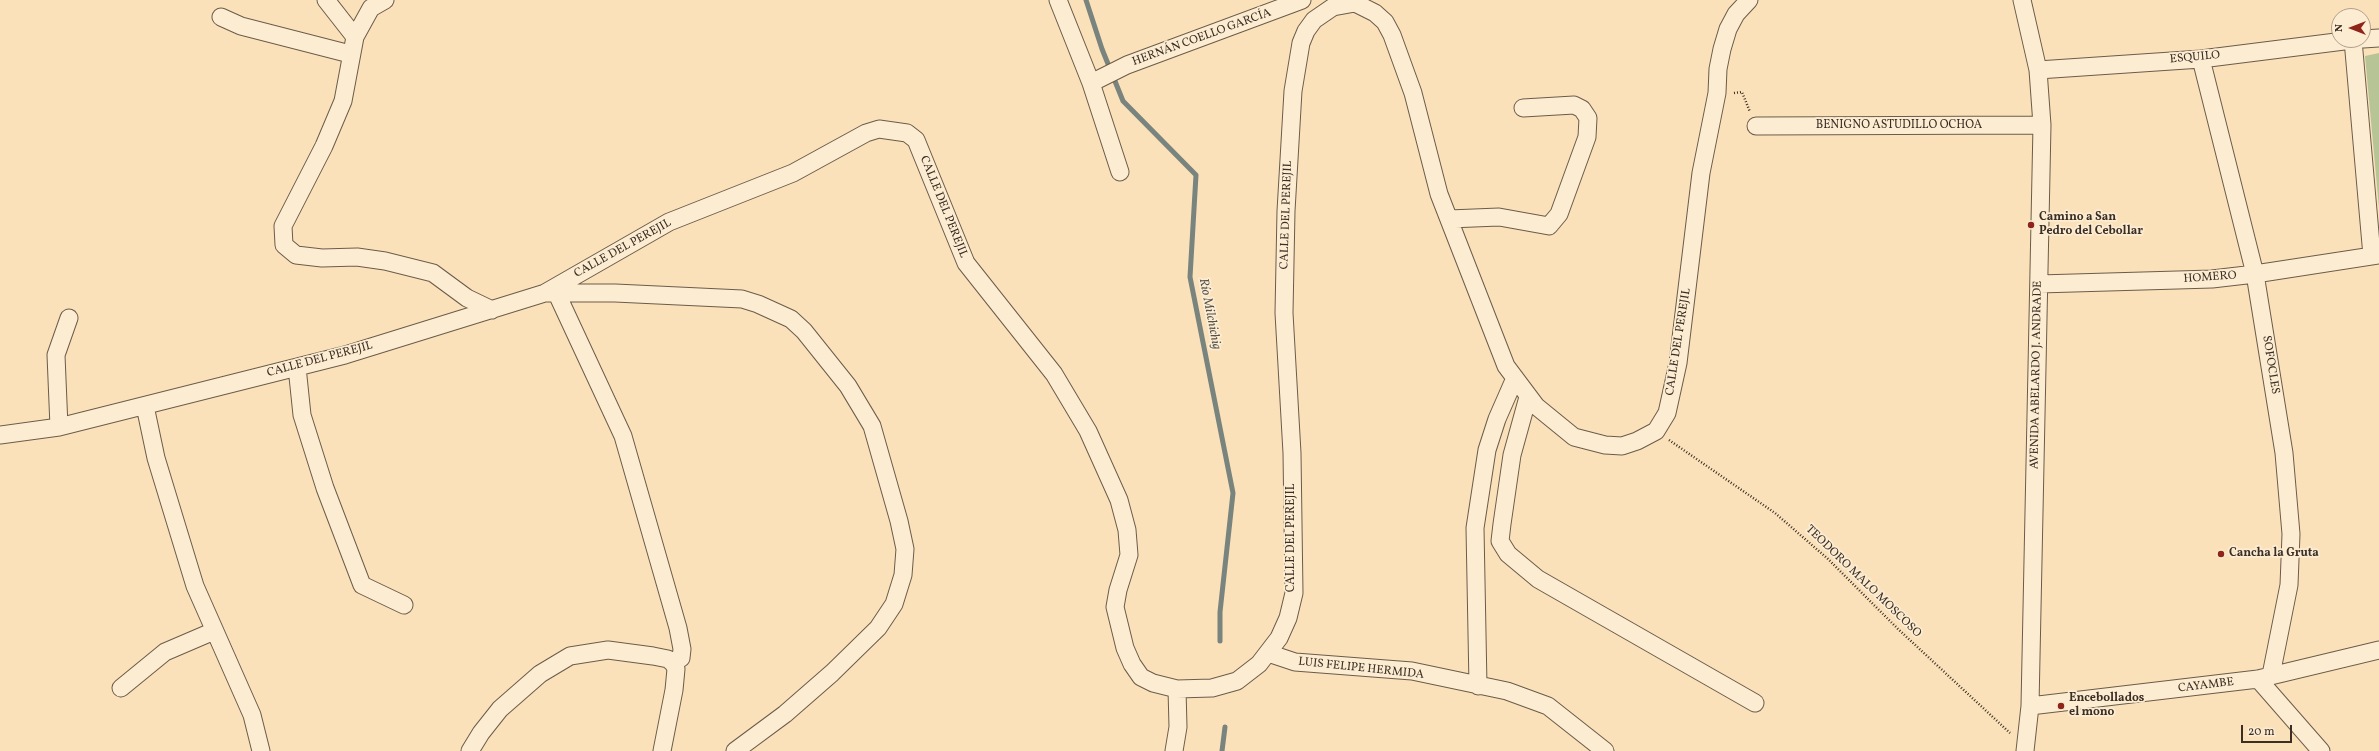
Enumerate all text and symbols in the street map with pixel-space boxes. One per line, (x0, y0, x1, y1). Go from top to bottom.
street label: HERNÁN COELLO GARCÍA (1131, 6, 1273, 70)
north arrow (2331, 8, 2371, 48)
text: N (2332, 24, 2347, 32)
street label: ESQUILO (2169, 49, 2221, 67)
street label: BENIGNO ASTUDILLO OCHOA (1816, 119, 1982, 133)
street label: CALLE DEL PEREJIL (916, 154, 970, 260)
street label: CALLE DEL PEREJIL (1278, 160, 1296, 270)
place label: Camino a San Pedro del Cebollar (2039, 211, 2143, 239)
street label: CALLE DEL PEREJIL (572, 216, 674, 282)
marker: Camino a San Pedro del Cebollar (2026, 220, 2036, 230)
street label: HOMERO (2183, 269, 2237, 287)
water label: Río Milchichig (1194, 277, 1224, 351)
street label: AVENIDA ABELARDO J. ANDRADE (2028, 281, 2046, 469)
street label: CALLE DEL PEREJIL (1663, 287, 1695, 397)
street label: SOFOCLES (2258, 335, 2282, 395)
street label: CALLE DEL PEREJIL (266, 339, 374, 381)
street label: CALLE DEL PEREJIL (1285, 484, 1299, 592)
street label: TEODORO MALO MOSCOSO (1802, 523, 1924, 641)
place label: Cancha la Gruta (2229, 547, 2319, 561)
marker: Cancha la Gruta (2216, 549, 2226, 559)
street label: LUIS FELIPE HERMIDA (1297, 655, 1425, 683)
street label: CAYAMBE (2177, 675, 2235, 697)
place label: Encebollados el mono (2069, 692, 2144, 720)
marker: Encebollados el mono (2056, 701, 2066, 711)
scale bar (2243, 717, 2294, 743)
text: 20 m (2248, 724, 2275, 740)

